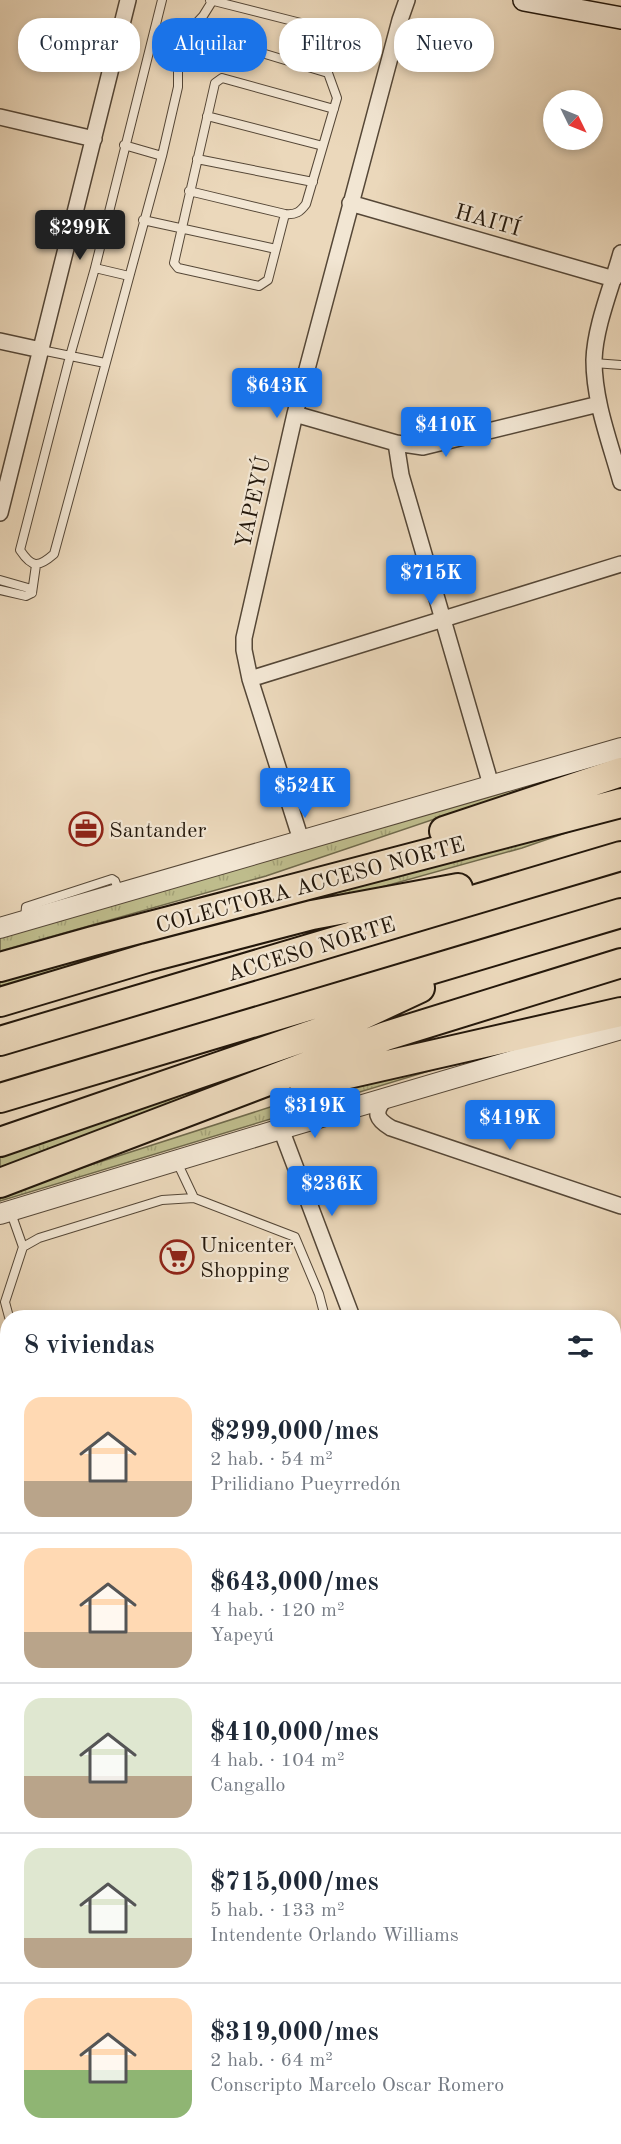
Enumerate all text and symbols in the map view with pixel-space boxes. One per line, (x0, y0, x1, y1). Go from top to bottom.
chip: Comprar (18, 18, 140, 72)
chip: Alquilar (152, 18, 267, 72)
chip: Filtros (279, 18, 382, 72)
chip: Nuevo (394, 18, 494, 72)
north arrow (543, 90, 603, 150)
map controls (543, 90, 603, 150)
street label: HAITÍ (452, 198, 524, 241)
pin: $299K (38, 210, 122, 261)
text: $299K (49, 219, 111, 239)
pin: $643K (235, 368, 319, 419)
text: $643K (246, 377, 308, 397)
pin: $410K (404, 407, 488, 458)
text: $410K (415, 416, 477, 436)
street label: YAPEYÚ (229, 453, 275, 551)
pin: $715K (389, 555, 473, 606)
text: $715K (400, 564, 462, 584)
pin: $524K (263, 768, 347, 819)
text: $524K (274, 777, 336, 797)
office icon: Santander (68, 811, 104, 847)
place label: Santander (109, 820, 206, 842)
street label: COLECTORA ACCESO NORTE (153, 834, 468, 938)
street label: ACCESO NORTE (225, 914, 398, 986)
pin: $319K (273, 1088, 357, 1139)
text: $319K (284, 1097, 346, 1117)
pin: $419K (468, 1100, 552, 1151)
text: $419K (479, 1109, 541, 1129)
pin: $236K (290, 1166, 374, 1217)
text: $236K (301, 1175, 363, 1195)
place label: Unicenter Shopping (200, 1235, 293, 1282)
supermarket icon: Unicenter Shopping (159, 1239, 195, 1275)
icon: filters (564, 1330, 597, 1363)
text: 8 viviendas (24, 1333, 154, 1359)
text: $299,000/mes (210, 1419, 379, 1445)
icon: home (72, 1421, 144, 1493)
text: 2 hab. · 54 m² (210, 1450, 333, 1470)
text: Prilidiano Pueyrredón (210, 1475, 401, 1495)
text: $643,000/mes (210, 1570, 379, 1596)
icon: home (72, 1572, 144, 1644)
text: 4 hab. · 120 m² (210, 1601, 344, 1621)
text: Yapeyú (210, 1626, 274, 1646)
text: $410,000/mes (210, 1720, 379, 1746)
icon: home (72, 1722, 144, 1794)
text: 4 hab. · 104 m² (210, 1751, 344, 1771)
text: Cangallo (210, 1776, 285, 1796)
text: $715,000/mes (210, 1870, 379, 1896)
icon: home (72, 1872, 144, 1944)
text: 5 hab. · 133 m² (210, 1901, 344, 1921)
text: Intendente Orlando Williams (210, 1926, 459, 1946)
text: $319,000/mes (210, 2020, 379, 2046)
icon: home (72, 2022, 144, 2094)
text: 2 hab. · 64 m² (210, 2051, 333, 2071)
text: Conscripto Marcelo Oscar Romero (210, 2076, 504, 2096)

